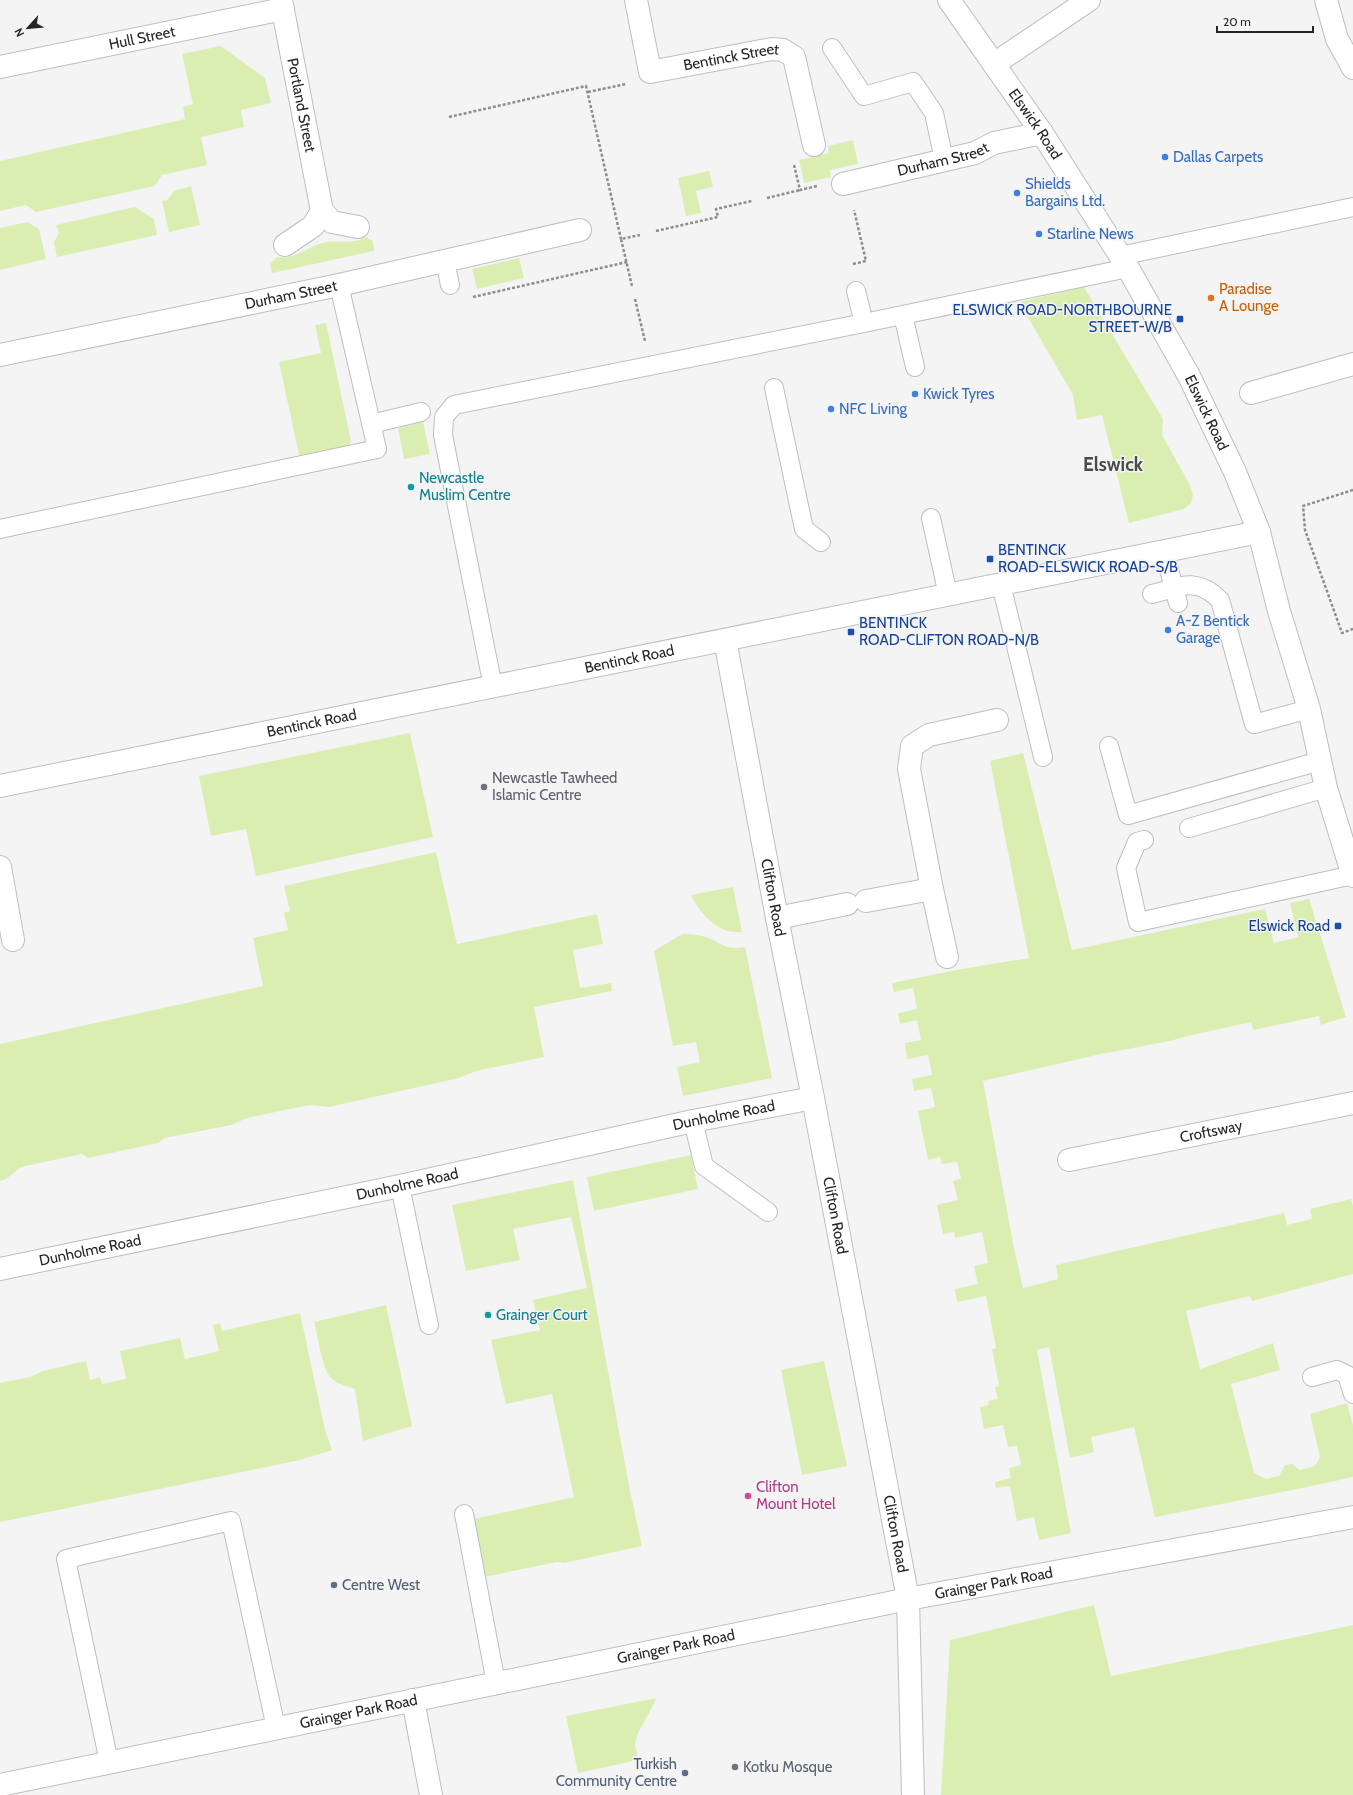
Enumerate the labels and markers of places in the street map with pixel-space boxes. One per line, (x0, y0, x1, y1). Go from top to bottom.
place label: Dallas Carpets (1173, 148, 1263, 166)
marker: Dallas Carpets (1160, 152, 1170, 162)
place label: Shields Bargains Ltd. (1025, 175, 1105, 210)
marker: Shields Bargains Ltd. (1012, 188, 1022, 198)
place label: Starline News (1047, 225, 1134, 243)
marker: Starline News (1034, 229, 1044, 239)
place label: Paradise A Lounge (1219, 280, 1279, 315)
marker: Paradise A Lounge (1206, 293, 1216, 303)
place label: ELSWICK ROAD-NORTHBOURNE STREET-W/B (953, 301, 1172, 336)
marker: ELSWICK ROAD-NORTHBOURNE STREET-W/B (1175, 314, 1185, 324)
place label: Kwick Tyres (923, 385, 995, 403)
marker: Kwick Tyres (910, 389, 920, 399)
place label: NFC Living (839, 400, 908, 418)
marker: NFC Living (826, 404, 836, 414)
place label: Newcastle Muslim Centre (419, 469, 511, 504)
marker: Newcastle Muslim Centre (406, 482, 416, 492)
place label: BENTINCK ROAD-ELSWICK ROAD-S/B (998, 541, 1178, 576)
marker: BENTINCK ROAD-ELSWICK ROAD-S/B (985, 554, 995, 564)
place label: A-Z Bentick Garage (1176, 612, 1250, 647)
place label: BENTINCK ROAD-CLIFTON ROAD-N/B (859, 614, 1039, 649)
marker: A-Z Bentick Garage (1163, 625, 1173, 635)
marker: BENTINCK ROAD-CLIFTON ROAD-N/B (846, 627, 856, 637)
place label: Newcastle Tawheed Islamic Centre (492, 769, 617, 804)
marker: Newcastle Tawheed Islamic Centre (479, 782, 489, 792)
place label: Elswick Road (1248, 917, 1330, 935)
marker: Elswick Road (1333, 921, 1343, 931)
place label: Grainger Court (496, 1306, 588, 1324)
marker: Grainger Court (483, 1310, 493, 1320)
place label: Clifton Mount Hotel (756, 1478, 836, 1513)
marker: Clifton Mount Hotel (743, 1491, 753, 1501)
place label: Centre West (342, 1576, 420, 1594)
marker: Centre West (329, 1580, 339, 1590)
place label: Turkish Community Centre (556, 1755, 677, 1790)
place label: Kotku Mosque (743, 1758, 833, 1776)
marker: Kotku Mosque (730, 1762, 740, 1772)
marker: Turkish Community Centre (680, 1768, 690, 1778)

